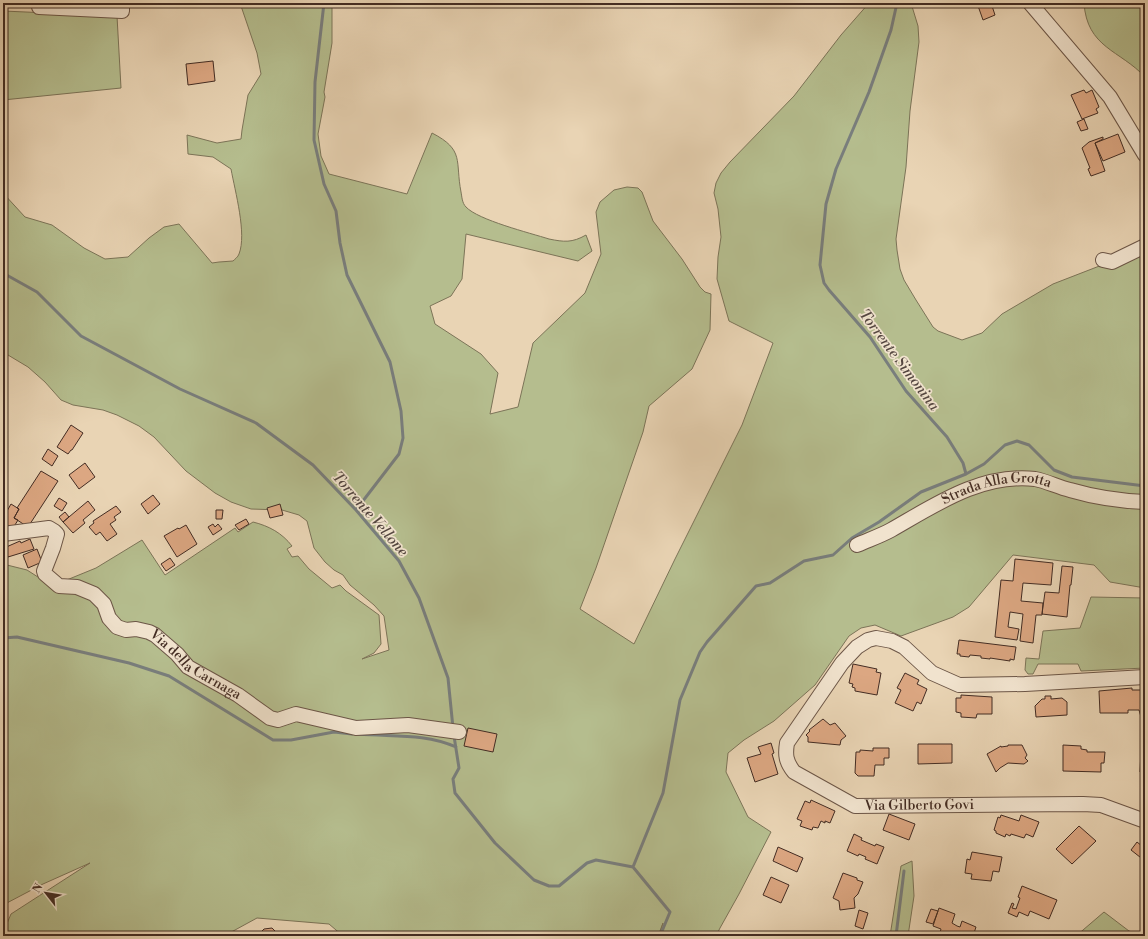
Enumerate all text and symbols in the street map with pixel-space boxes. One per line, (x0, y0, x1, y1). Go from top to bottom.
water label: Torrente Simonina (855, 305, 944, 415)
water label: Torrente Vellone (328, 468, 412, 560)
street label: Strada Alla Grotta (939, 469, 1055, 509)
street label: Via della Carnaga (145, 625, 245, 704)
street label: Via Gilberto Govi (863, 796, 974, 815)
north arrow (26, 873, 66, 913)
text: N (30, 881, 47, 896)

